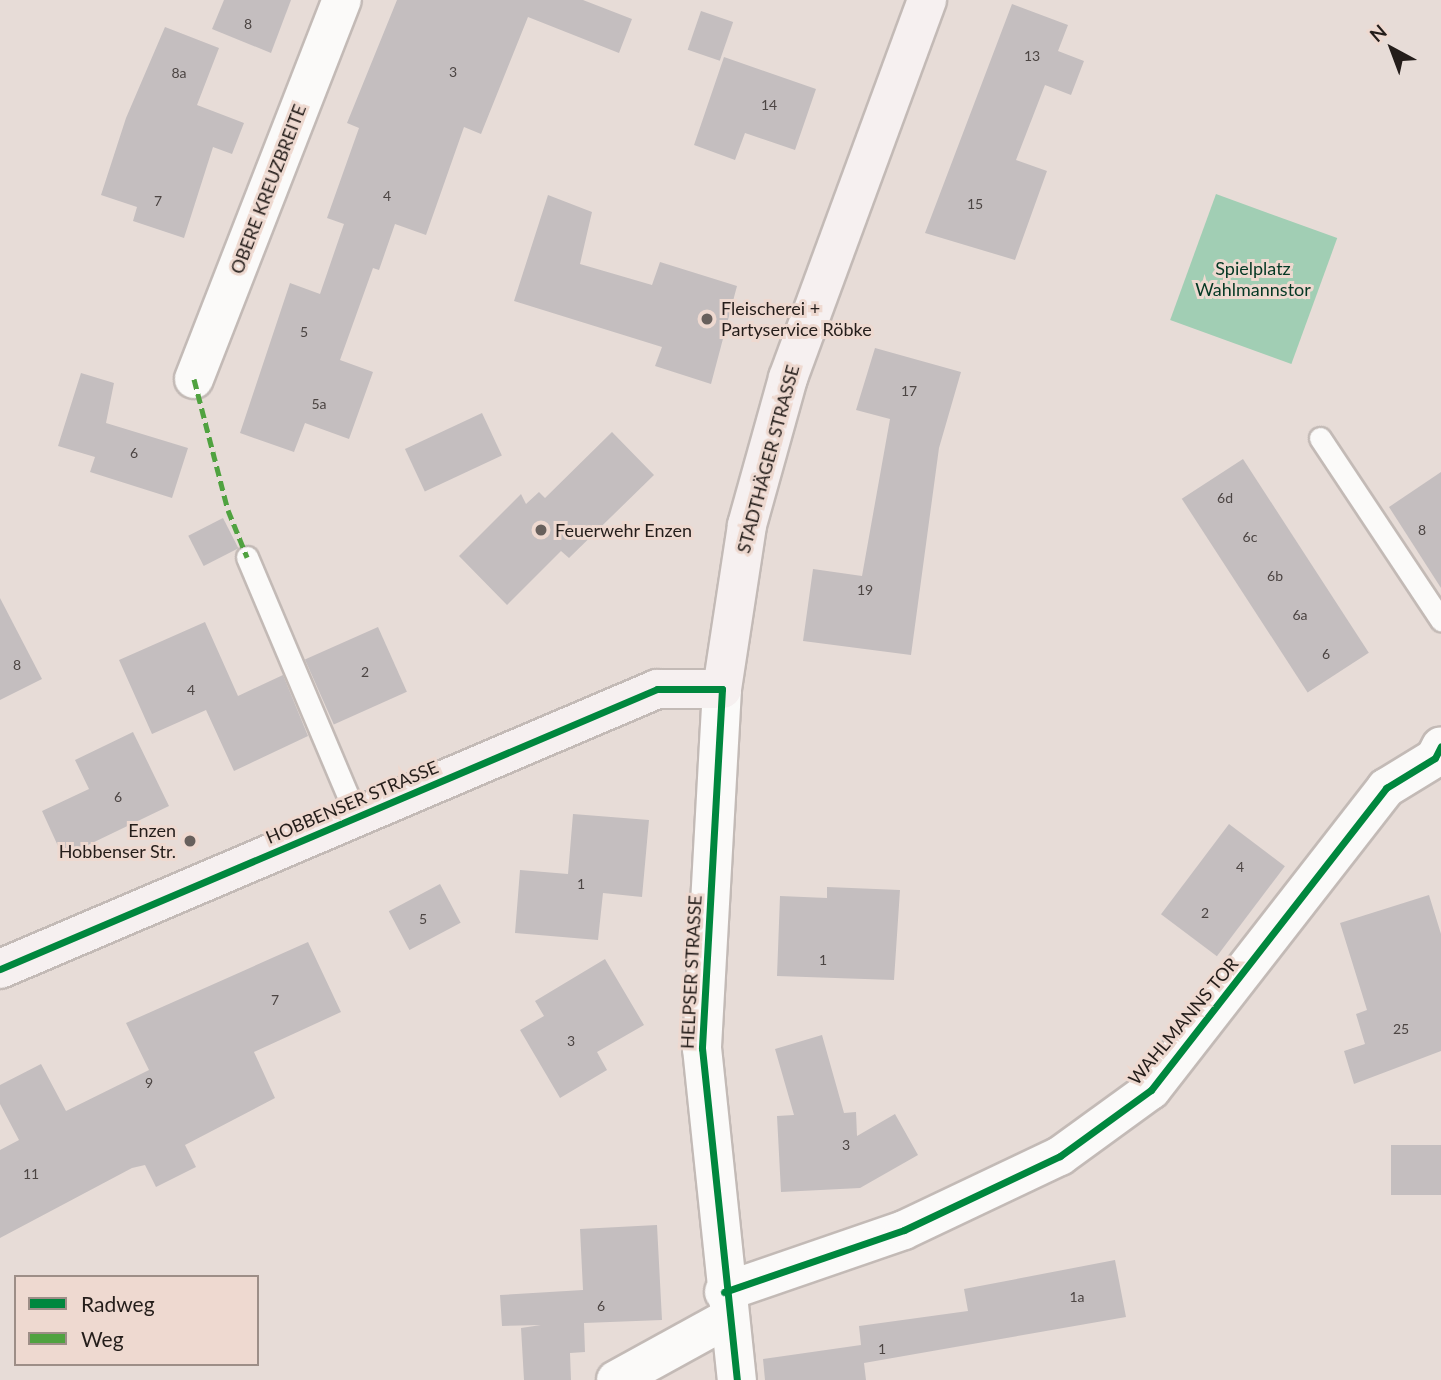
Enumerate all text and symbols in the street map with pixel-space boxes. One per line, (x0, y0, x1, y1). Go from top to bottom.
north arrow (1357, 14, 1427, 84)
house number: 8 (244, 16, 252, 32)
text: N (1365, 19, 1391, 46)
house number: 13 (1024, 48, 1040, 64)
house number: 3 (449, 64, 457, 80)
house number: 8a (171, 65, 187, 81)
house number: 14 (761, 97, 777, 113)
street label: OBERE KREUZBREITE (226, 101, 310, 277)
house number: 4 (383, 188, 391, 204)
house number: 7 (154, 193, 162, 209)
house number: 15 (967, 196, 983, 212)
park label: Spielplatz Wahlmannstor (1195, 258, 1311, 300)
place label: Fleischerei + Partyservice Röbke (721, 298, 872, 340)
marker: Fleischerei + Partyservice Röbke (699, 311, 715, 327)
house number: 5 (300, 324, 308, 340)
street label: STADTHÄGER STRASSE (732, 363, 804, 555)
house number: 17 (901, 383, 917, 399)
house number: 5a (311, 396, 327, 412)
house number: 6 (130, 445, 138, 461)
house number: 6d (1217, 490, 1233, 506)
place label: Feuerwehr Enzen (555, 519, 692, 541)
marker: Feuerwehr Enzen (533, 522, 549, 538)
house number: 8 (1418, 522, 1426, 538)
house number: 6c (1243, 529, 1257, 545)
house number: 6b (1267, 568, 1283, 584)
house number: 19 (857, 582, 873, 598)
house number: 6a (1292, 607, 1308, 623)
house number: 6 (1322, 646, 1330, 662)
house number: 8 (13, 657, 21, 673)
house number: 2 (361, 664, 369, 680)
house number: 4 (187, 682, 195, 698)
street label: HOBBENSER STRASSE (262, 756, 442, 848)
house number: 6 (114, 789, 122, 805)
place label: Enzen Hobbenser Str. (58, 820, 176, 862)
marker: Enzen Hobbenser Str. (182, 833, 198, 849)
house number: 4 (1236, 859, 1244, 875)
house number: 1 (577, 876, 585, 892)
street label: HELPSER STRASSE (676, 895, 706, 1049)
house number: 2 (1201, 905, 1209, 921)
house number: 5 (419, 911, 427, 927)
house number: 1 (819, 952, 827, 968)
street label: WAHLMANNS TOR (1123, 953, 1243, 1089)
house number: 7 (271, 992, 279, 1008)
house number: 25 (1393, 1021, 1409, 1037)
house number: 3 (567, 1033, 575, 1049)
house number: 9 (145, 1075, 153, 1091)
house number: 3 (842, 1137, 850, 1153)
house number: 11 (23, 1166, 39, 1182)
legend (14, 1275, 259, 1366)
house number: 1a (1069, 1289, 1085, 1305)
text: Radweg (81, 1291, 155, 1316)
house number: 6 (597, 1298, 605, 1314)
text: Weg (81, 1326, 124, 1351)
house number: 1 (878, 1341, 886, 1357)

